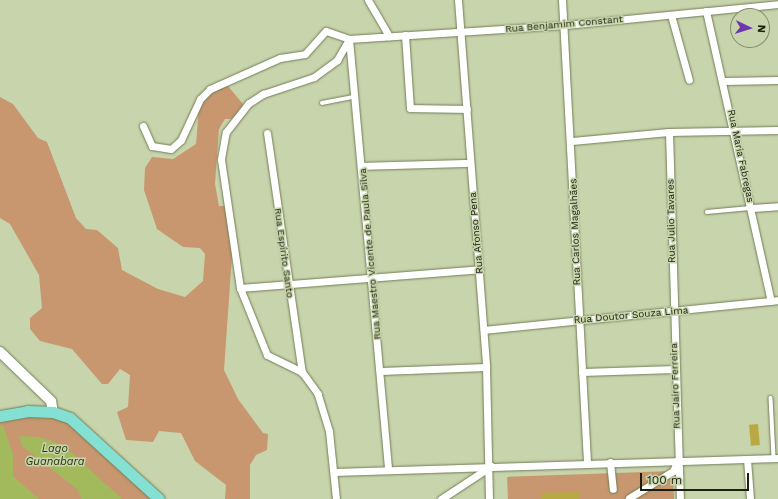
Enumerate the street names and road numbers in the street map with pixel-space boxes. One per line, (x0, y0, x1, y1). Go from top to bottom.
street label: Rua Benjamim Constant (505, 13, 623, 35)
street label: Rua Maria Fabregas (725, 108, 757, 204)
street label: Rua Maestro Vicente de Paula Silva (357, 168, 383, 340)
street label: Rua Carlos Magalhães (567, 178, 583, 286)
street label: Rua Julio Tavares (664, 178, 678, 264)
street label: Rua Afonso Pena (466, 191, 486, 275)
street label: Rua Espírito Santo (272, 207, 296, 299)
street label: Rua Doutor Souza Lima (573, 304, 689, 326)
street label: Rua Jairo Ferreira (667, 343, 683, 429)

